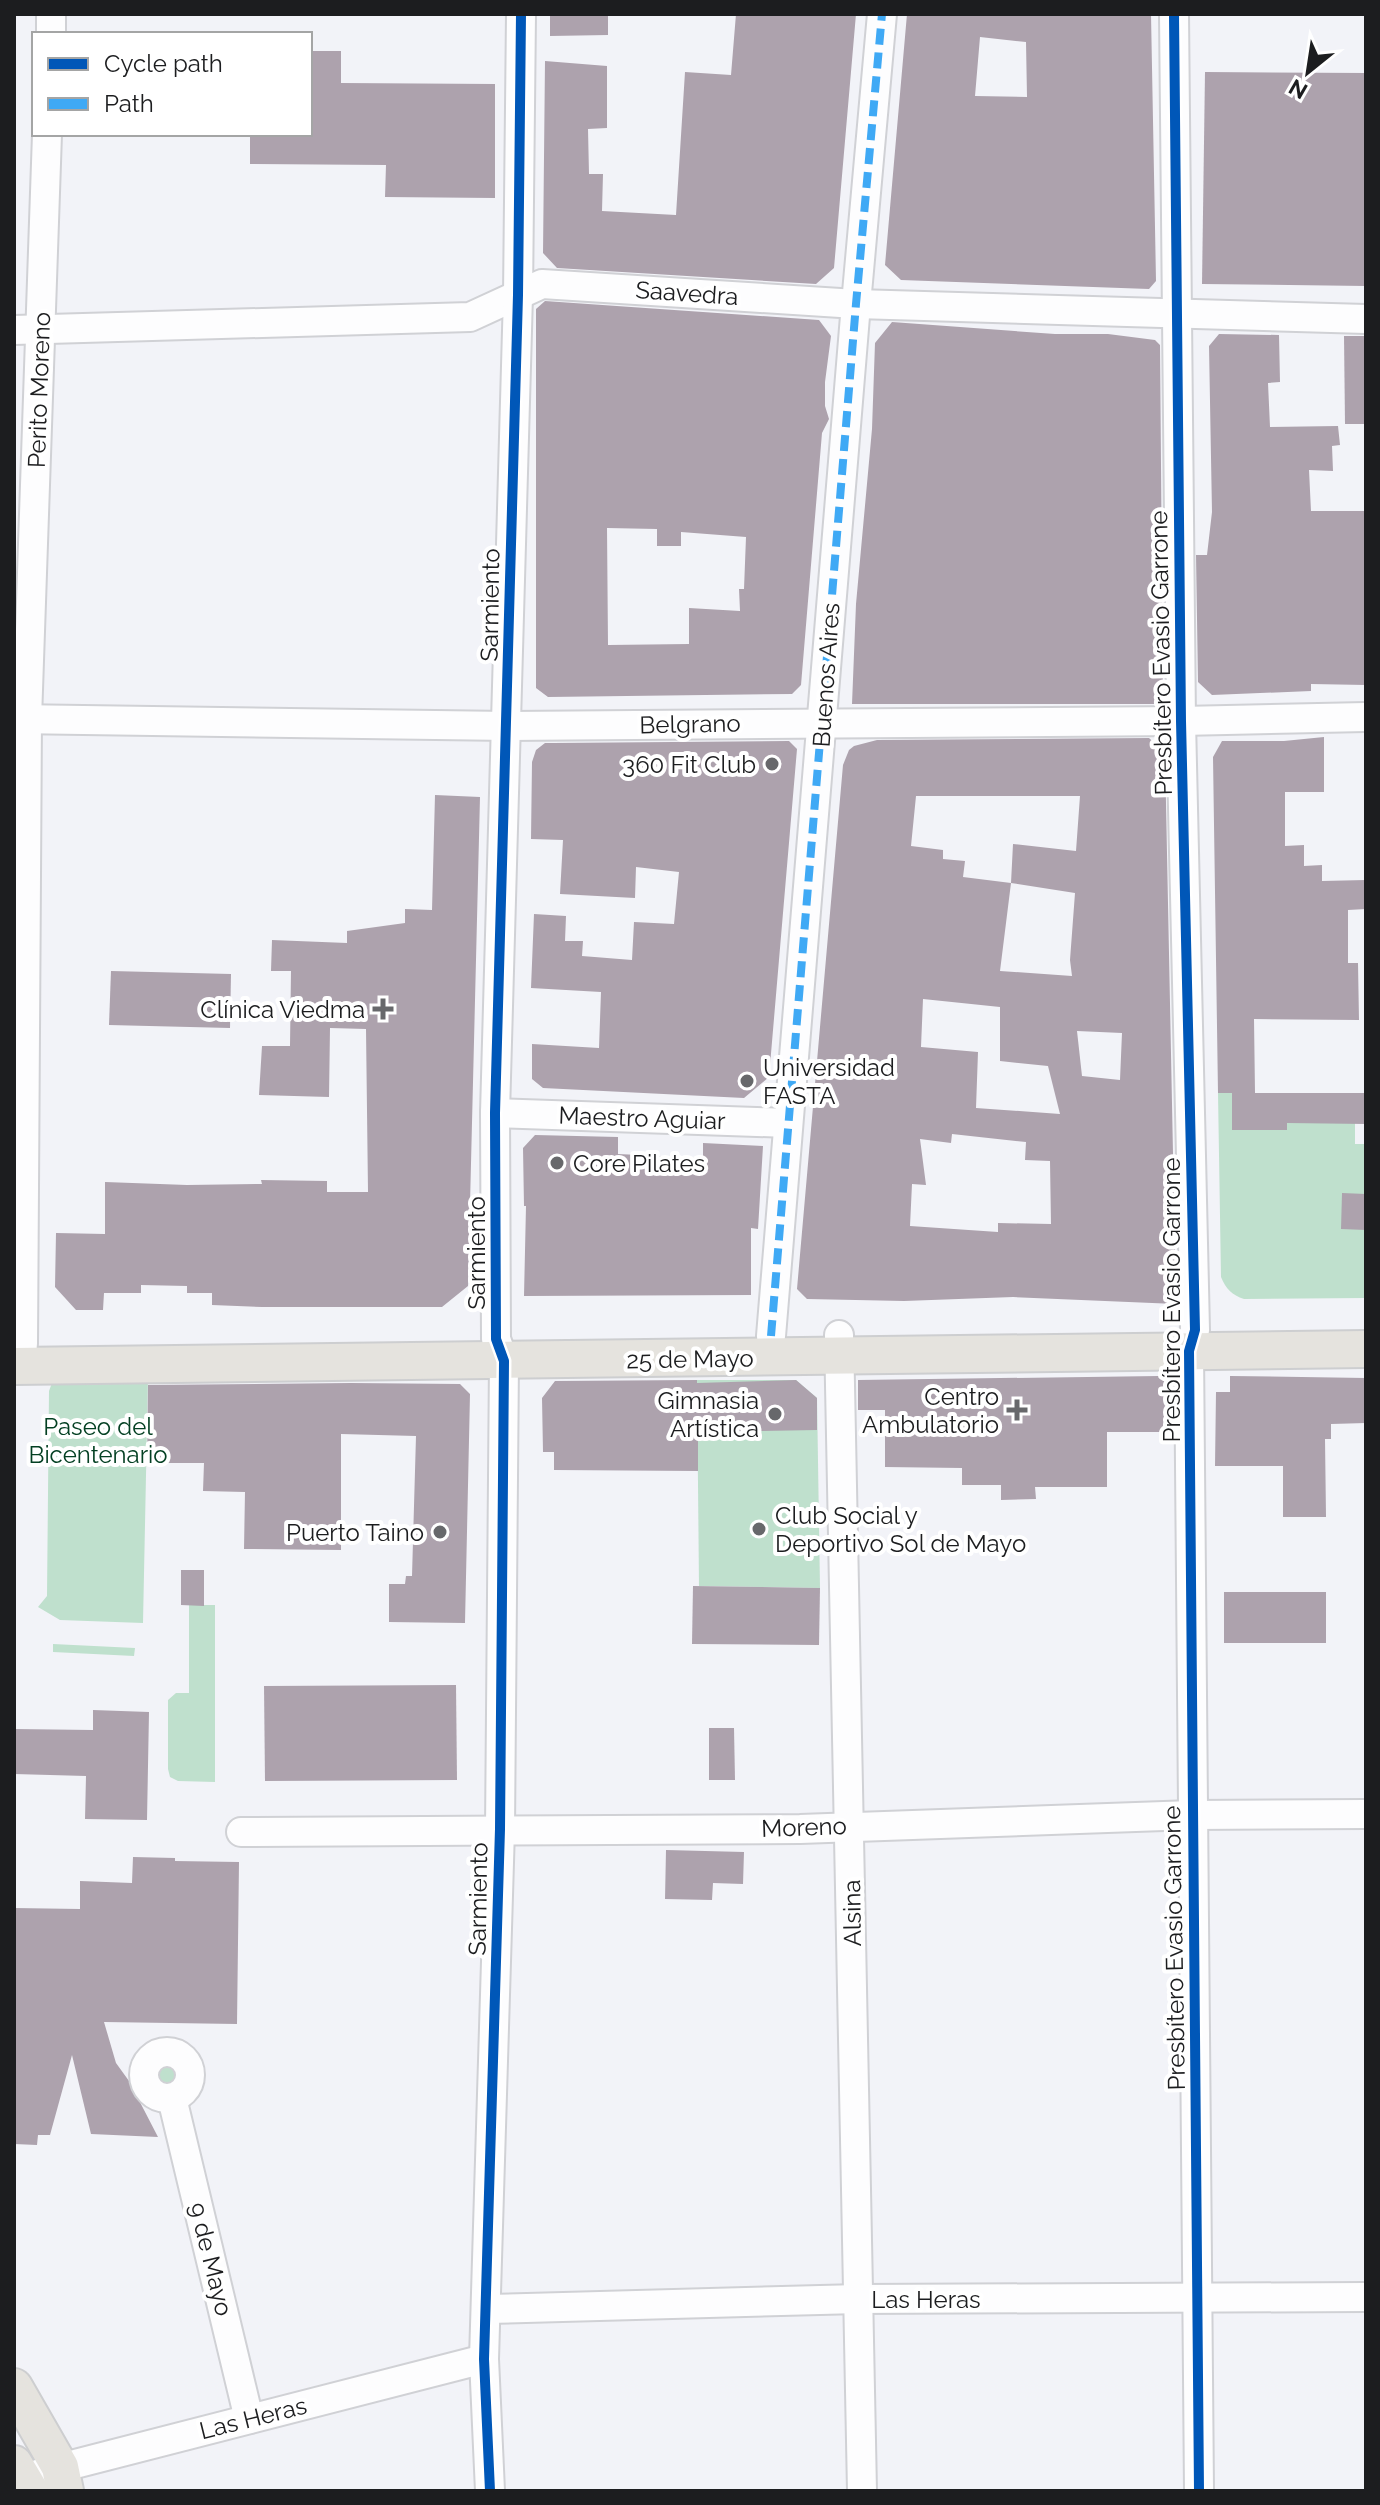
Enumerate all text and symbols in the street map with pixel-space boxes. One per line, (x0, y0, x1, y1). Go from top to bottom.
legend (32, 32, 312, 136)
north arrow (1268, 32, 1348, 112)
text: Cycle path (104, 49, 223, 78)
text: N (1284, 74, 1312, 105)
text: Path (104, 89, 154, 118)
street label: Saavedra (635, 275, 739, 311)
street label: Perito Moreno (22, 311, 56, 469)
street label: Presbítero Evasio Garrone (1144, 510, 1178, 796)
street label: Sarmiento (475, 548, 505, 662)
street label: Buenos Aires (806, 602, 846, 748)
street label: Belgrano (639, 709, 741, 739)
place label: 360 Fit Club (622, 750, 756, 779)
marker: 360 Fit Club (763, 755, 781, 773)
place label: Clínica Viedma (200, 995, 365, 1024)
marker: Clínica Viedma (372, 998, 394, 1020)
place label: Universidad FASTA (763, 1053, 895, 1110)
marker: Universidad FASTA (738, 1072, 756, 1090)
street label: Maestro Aguiar (558, 1101, 727, 1135)
place label: Core Pilates (573, 1149, 705, 1178)
marker: Core Pilates (548, 1154, 566, 1172)
street label: Presbítero Evasio Garrone (1157, 1157, 1186, 1443)
street label: Sarmiento (462, 1196, 491, 1310)
street label: 25 de Mayo (626, 1343, 754, 1375)
place label: Centro Ambulatorio (862, 1382, 999, 1439)
place label: Gimnasia Artística (658, 1386, 759, 1443)
marker: Centro Ambulatorio (1006, 1399, 1028, 1421)
marker: Gimnasia Artística (766, 1405, 784, 1423)
park label: Paseo del Bicentenario (28, 1412, 168, 1469)
place label: Club Social y Deportivo Sol de Mayo (775, 1501, 1026, 1558)
place label: Puerto Taino (286, 1518, 424, 1547)
marker: Club Social y Deportivo Sol de Mayo (750, 1520, 768, 1538)
marker: Puerto Taino (431, 1523, 449, 1541)
street label: Presbítero Evasio Garrone (1157, 1805, 1191, 2091)
street label: Moreno (761, 1811, 847, 1843)
street label: Sarmiento (463, 1842, 493, 1956)
street label: Alsina (837, 1879, 867, 1947)
street label: 9 de Mayo (183, 2199, 239, 2319)
street label: Las Heras (871, 2285, 981, 2314)
street label: Las Heras (196, 2391, 310, 2445)

